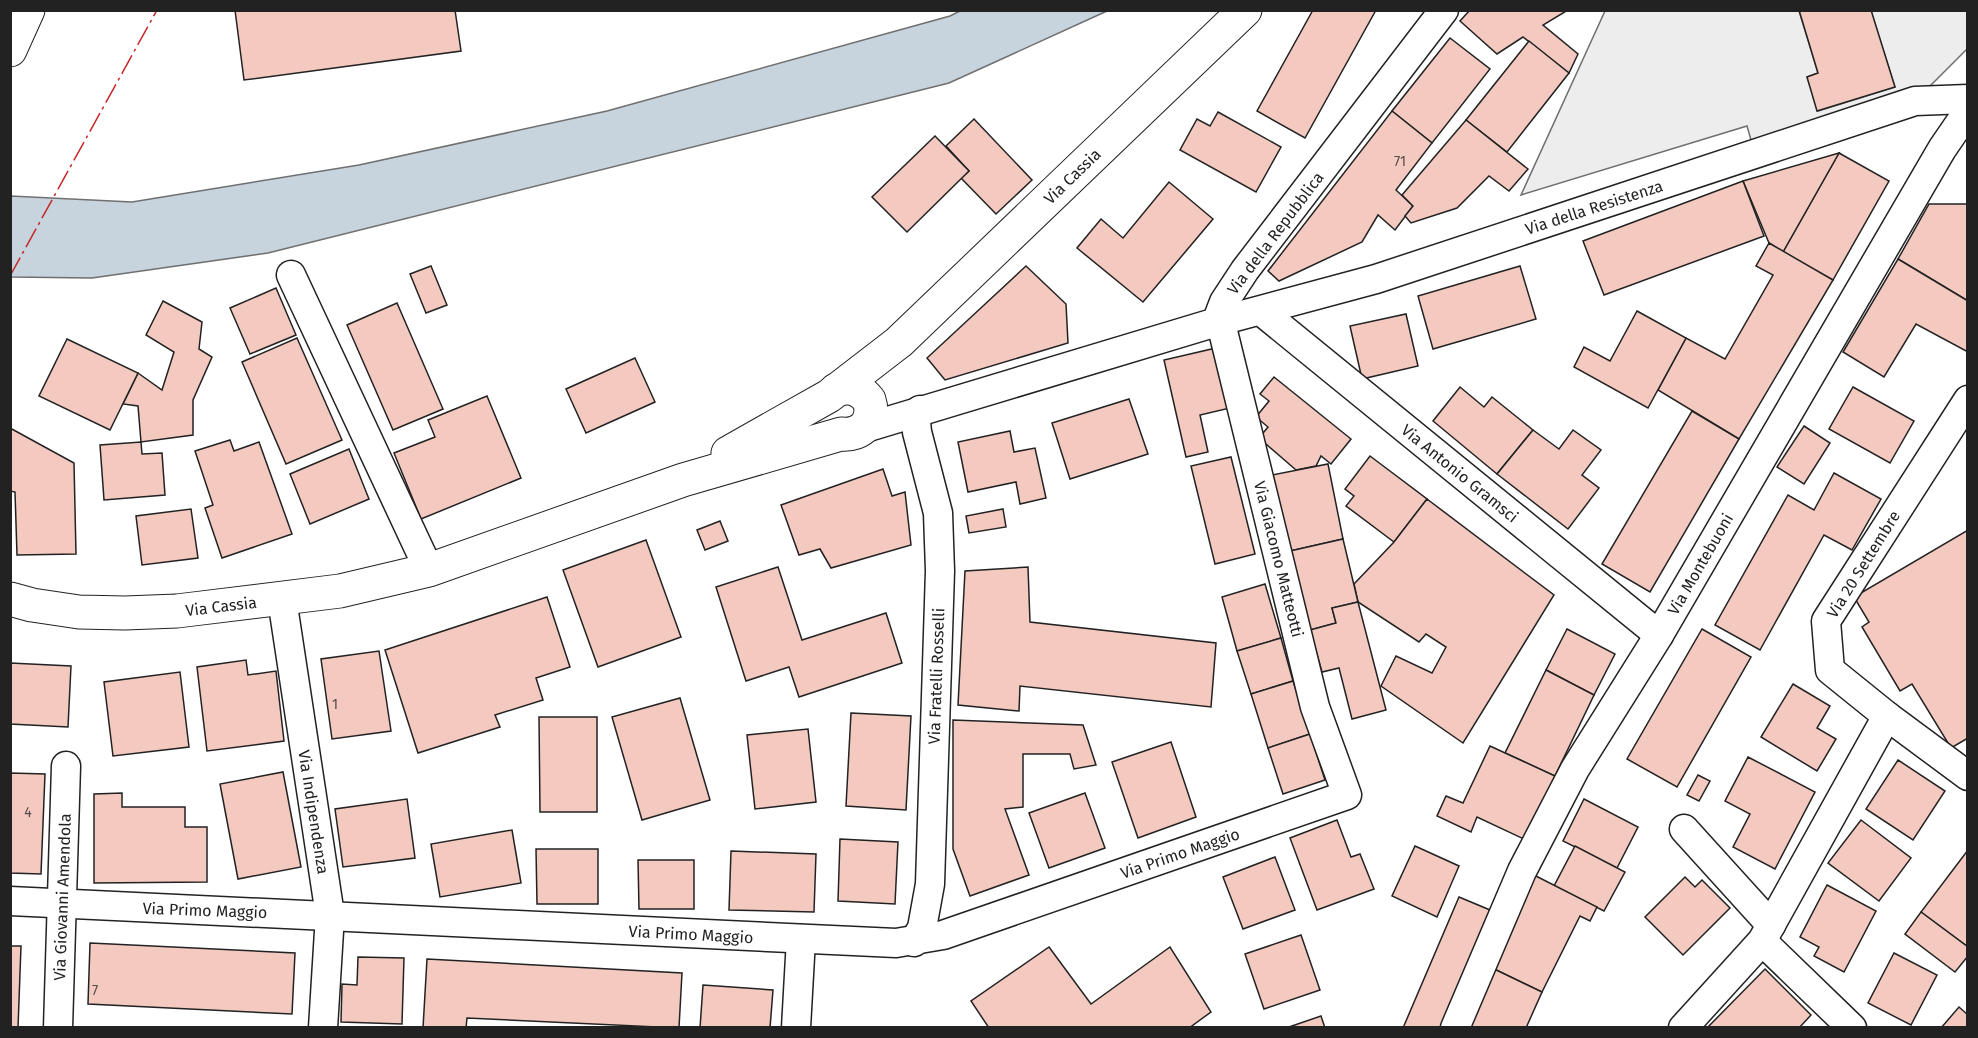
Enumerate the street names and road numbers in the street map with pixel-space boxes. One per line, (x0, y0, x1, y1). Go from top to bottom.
street label: Via Cassia (1040, 145, 1105, 208)
street label: Via della Repubblica (1223, 168, 1328, 298)
street label: Via della Resistenza (1523, 176, 1665, 239)
street label: Via Antonio Gramsci (1397, 420, 1522, 526)
street label: Via Giacomo Matteotti (1250, 479, 1307, 639)
street label: Via 20 Settembre (1823, 507, 1904, 621)
street label: Via Montebuoni (1664, 510, 1737, 618)
street label: Via Cassia (184, 593, 258, 620)
street label: Via Fratelli Rosselli (925, 607, 948, 745)
street label: Via Indipendenza (294, 749, 333, 875)
street label: Via Giovanni Amendola (50, 813, 75, 981)
street label: Via Primo Maggio (1118, 824, 1242, 883)
street label: Via Primo Maggio (142, 899, 268, 922)
street label: Via Primo Maggio (628, 922, 754, 947)

